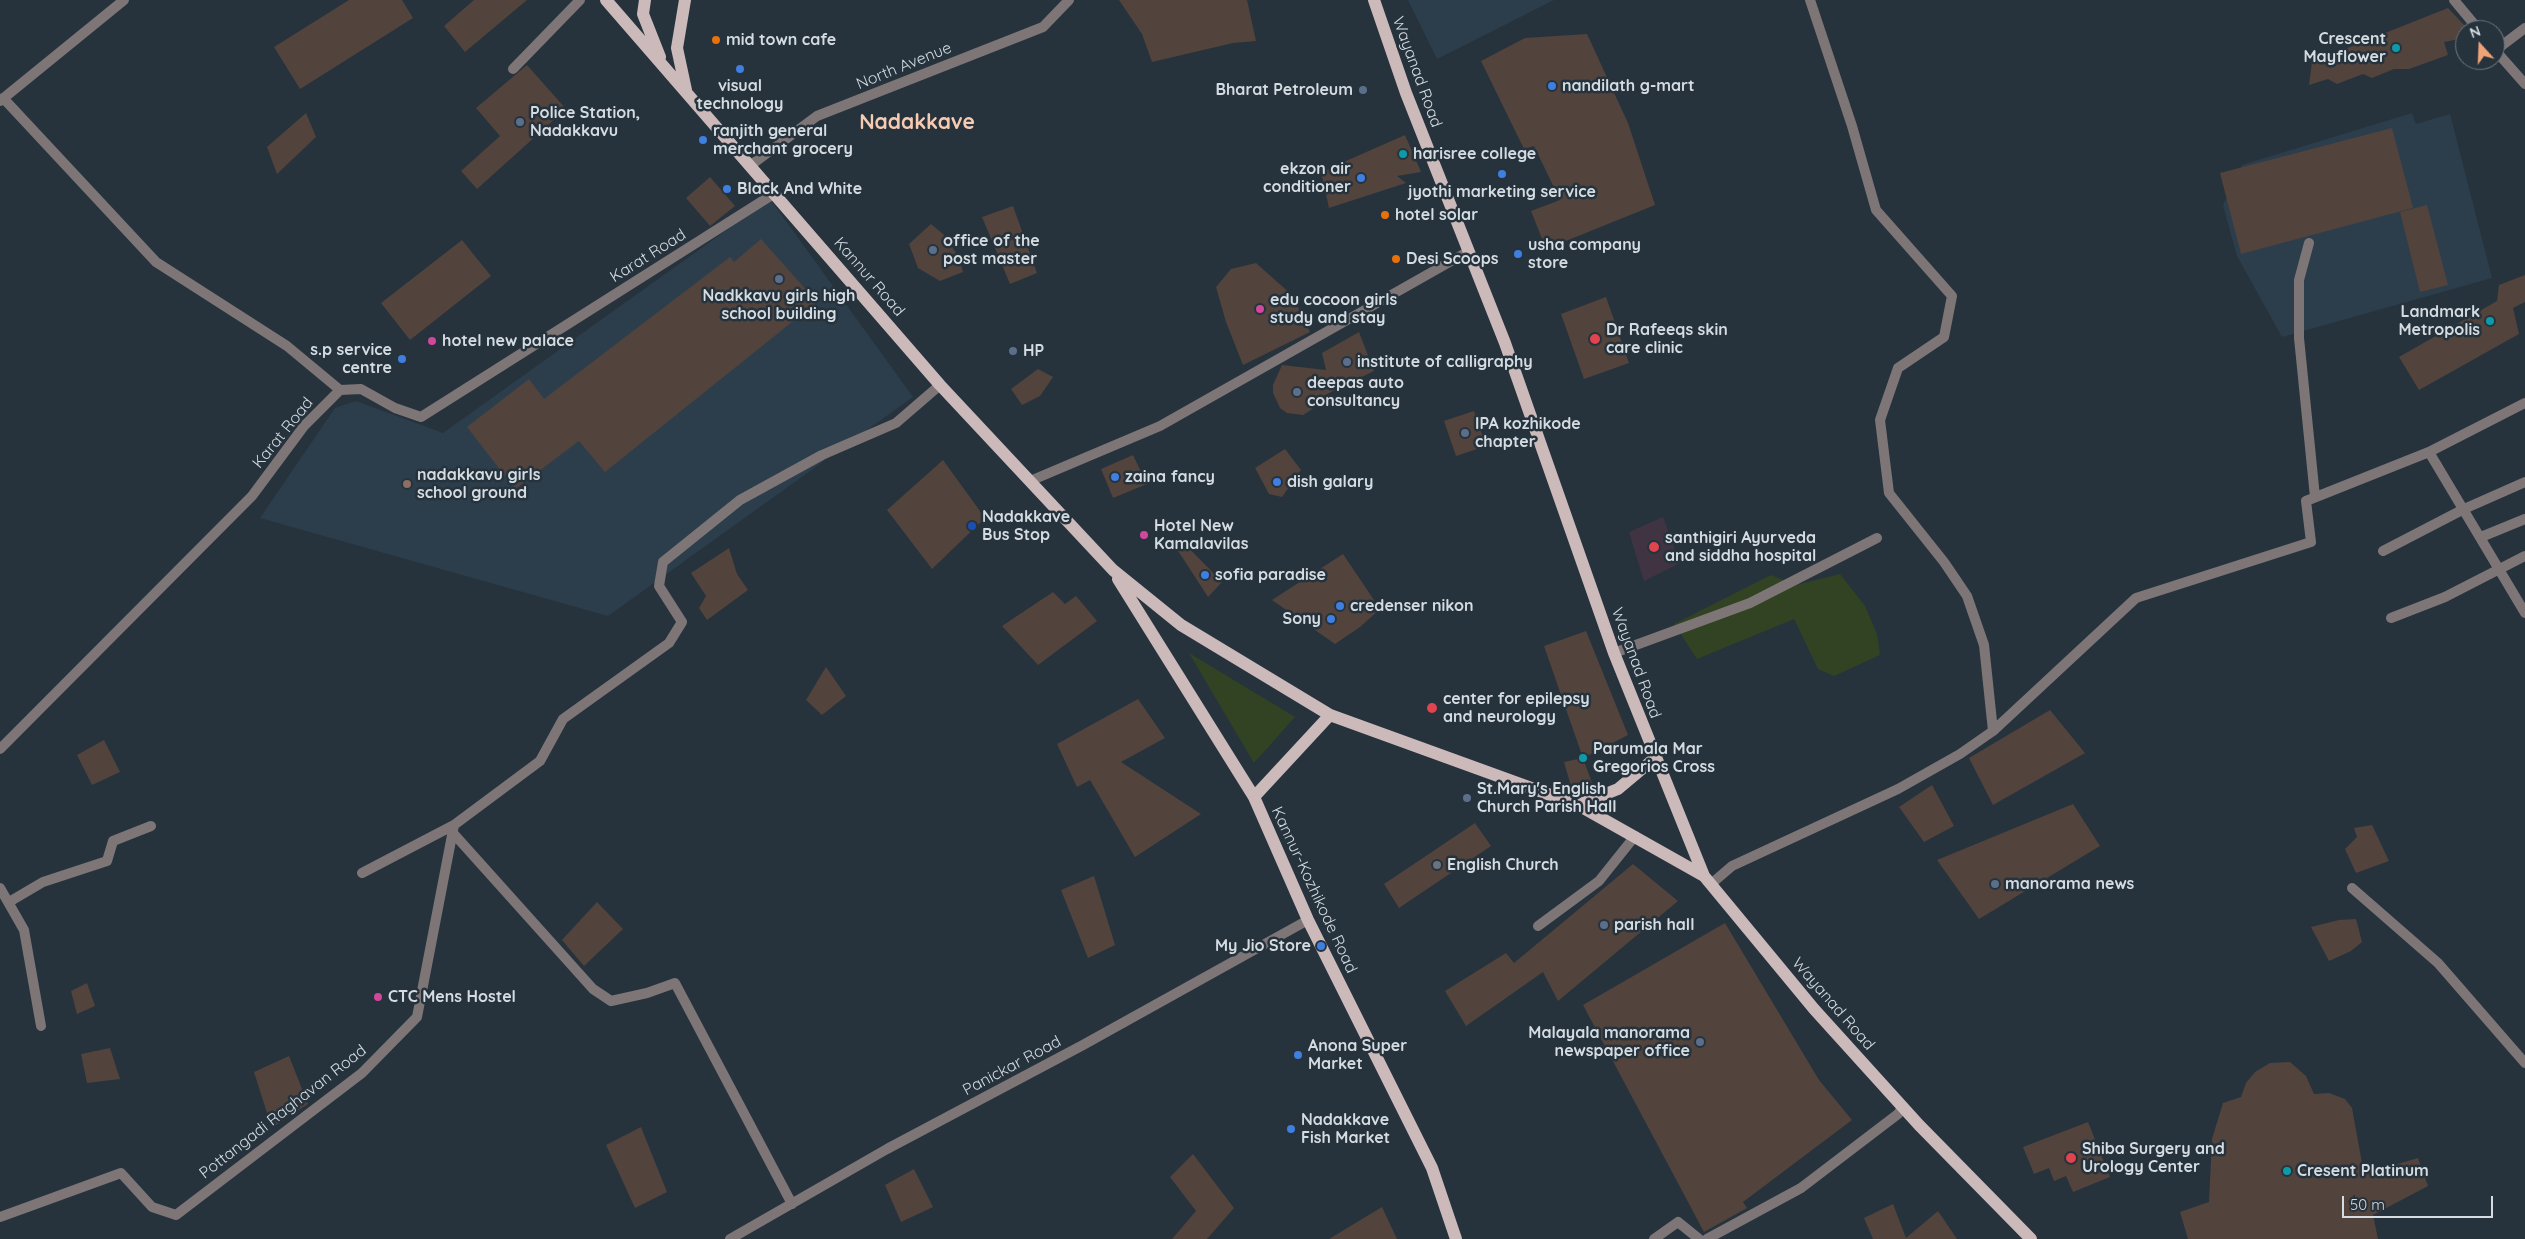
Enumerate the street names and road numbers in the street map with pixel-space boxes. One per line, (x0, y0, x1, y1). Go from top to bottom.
street label: Wayanad Road (1388, 14, 1446, 130)
street label: North Avenue (854, 38, 954, 94)
street label: Karat Road (607, 225, 689, 287)
street label: Kannur Road (830, 234, 908, 320)
street label: Karat Road (249, 394, 317, 472)
street label: Wayanad Road (1607, 605, 1665, 721)
street label: Kannur-Kozhikode Road (1267, 804, 1361, 976)
street label: Wayanad Road (1788, 954, 1878, 1054)
street label: Panickar Road (960, 1032, 1064, 1100)
street label: Pottangadi Raghavan Road (196, 1041, 370, 1183)

